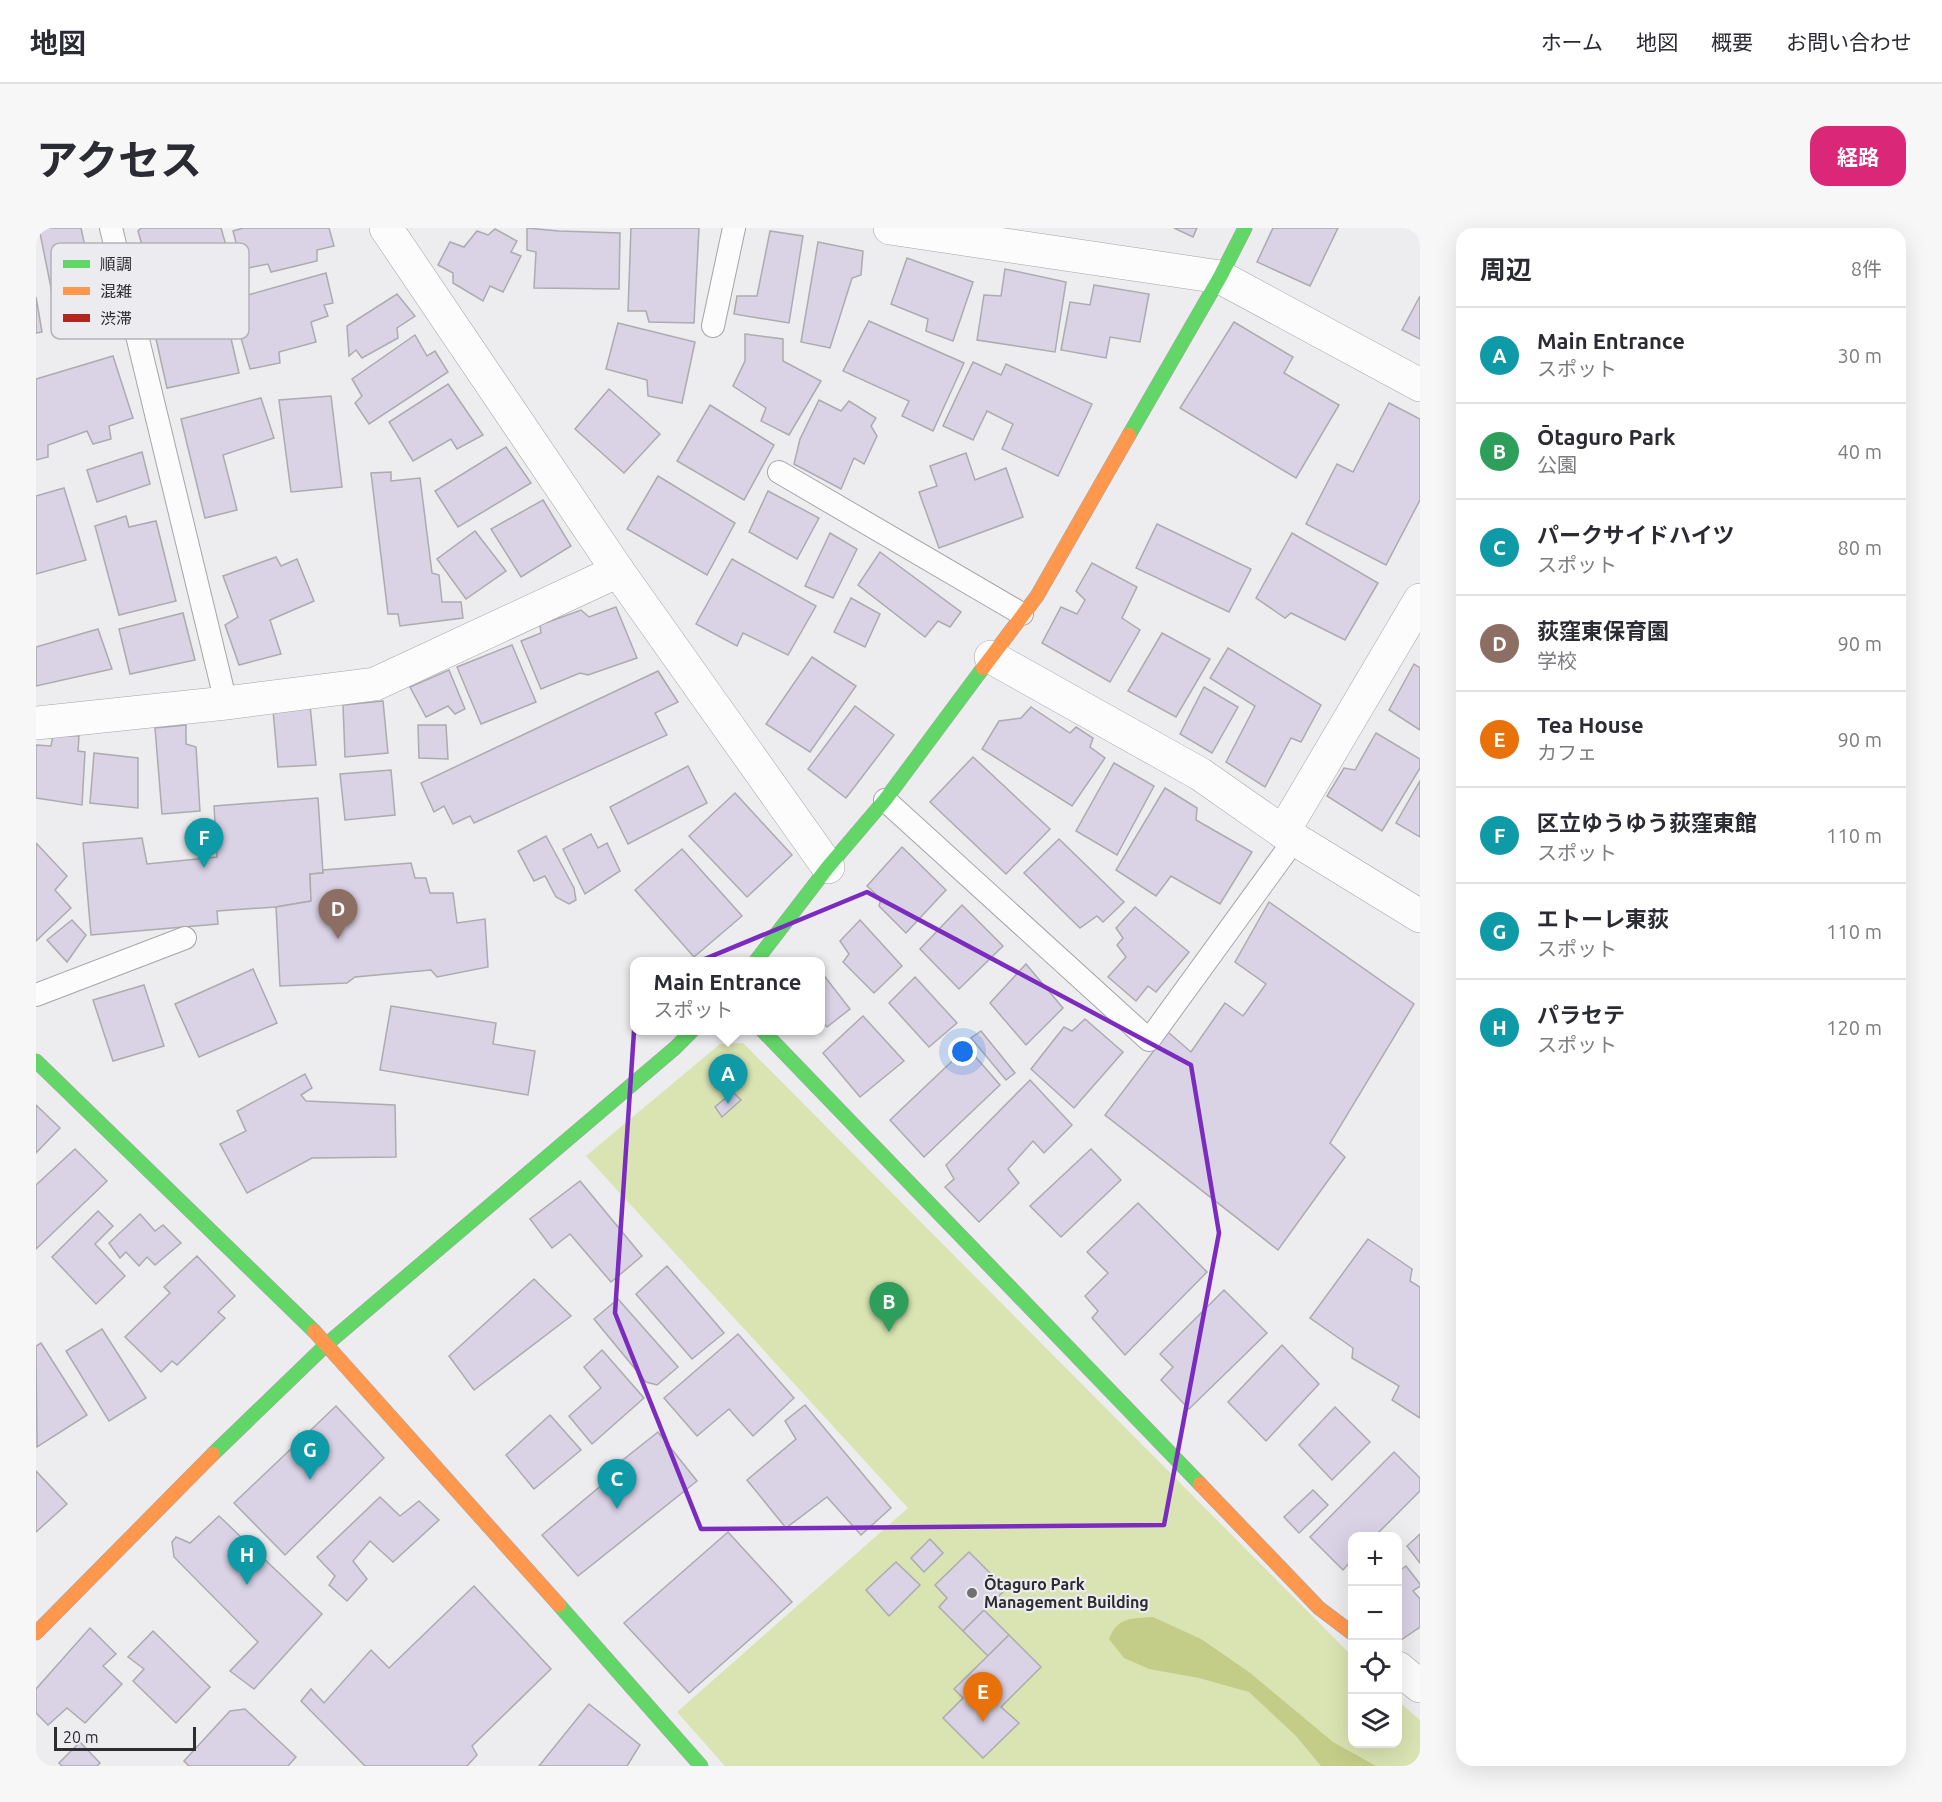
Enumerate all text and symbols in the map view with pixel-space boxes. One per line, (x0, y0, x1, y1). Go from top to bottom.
text: 地図 (30, 27, 86, 58)
text: ホーム (1541, 30, 1603, 54)
text: 地図 (1636, 30, 1678, 54)
text: 概要 (1711, 30, 1753, 54)
text: お問い合わせ (1786, 30, 1912, 54)
button: 経路 (1810, 126, 1906, 186)
text: アクセス (36, 136, 202, 183)
legend (51, 243, 249, 339)
text: 順調 (100, 255, 132, 273)
text: 周辺 (1480, 255, 1532, 284)
text: 8件 (1851, 257, 1882, 280)
text: 混雑 (100, 282, 132, 300)
text: 渋滞 (100, 309, 132, 327)
text: Main Entrance (1537, 328, 1685, 353)
text: A (1492, 344, 1507, 367)
text: 30 m (1838, 344, 1882, 367)
text: スポット (1537, 357, 1617, 380)
text: Ōtaguro Park (1537, 424, 1675, 449)
text: B (1493, 440, 1506, 463)
text: 40 m (1838, 440, 1882, 463)
text: 公園 (1537, 453, 1577, 476)
text: パークサイドハイツ (1537, 522, 1735, 547)
text: C (1493, 536, 1506, 559)
text: 80 m (1838, 536, 1882, 559)
text: スポット (1537, 553, 1617, 576)
text: 荻窪東保育園 (1537, 618, 1669, 643)
text: D (1492, 632, 1507, 655)
text: 90 m (1838, 632, 1882, 655)
text: 学校 (1537, 649, 1577, 672)
text: Tea House (1537, 712, 1644, 737)
text: E (1494, 728, 1505, 751)
text: 90 m (1838, 728, 1882, 751)
text: カフェ (1537, 741, 1597, 764)
text: 区立ゆうゆう荻窪東館 (1537, 810, 1757, 835)
pin: F (184, 818, 224, 868)
text: F (1494, 824, 1505, 847)
text: 110 m (1826, 824, 1882, 847)
text: スポット (1537, 841, 1617, 864)
pin: D (318, 890, 358, 939)
text: エトーレ東荻 (1537, 906, 1669, 931)
text: G (1493, 920, 1506, 943)
text: 110 m (1826, 920, 1882, 943)
text: スポット (1537, 937, 1617, 960)
popup (630, 957, 825, 1035)
text: Main Entrance (654, 969, 801, 994)
text: スポット (654, 998, 734, 1021)
text: パラセテ (1537, 1002, 1625, 1027)
text: H (1492, 1016, 1507, 1039)
text: 120 m (1826, 1016, 1882, 1039)
text: スポット (1537, 1033, 1617, 1056)
your location (948, 1037, 977, 1066)
pin: A (708, 1054, 748, 1104)
pin: B (870, 1282, 908, 1332)
pin: G (290, 1430, 330, 1480)
pin: C (598, 1460, 636, 1509)
map controls (1348, 1532, 1402, 1748)
button: + (1348, 1532, 1402, 1586)
pin: H (228, 1536, 266, 1585)
place label: Ōtaguro Park Management Building (984, 1575, 1149, 1611)
marker: Ōtaguro Park Management Building (965, 1586, 979, 1600)
button: − (1348, 1586, 1402, 1640)
button: locate (1348, 1640, 1402, 1694)
pin: E (964, 1672, 1002, 1722)
button: layers (1348, 1694, 1402, 1748)
scale bar (54, 1724, 196, 1752)
text: 20 m (63, 1728, 99, 1746)

